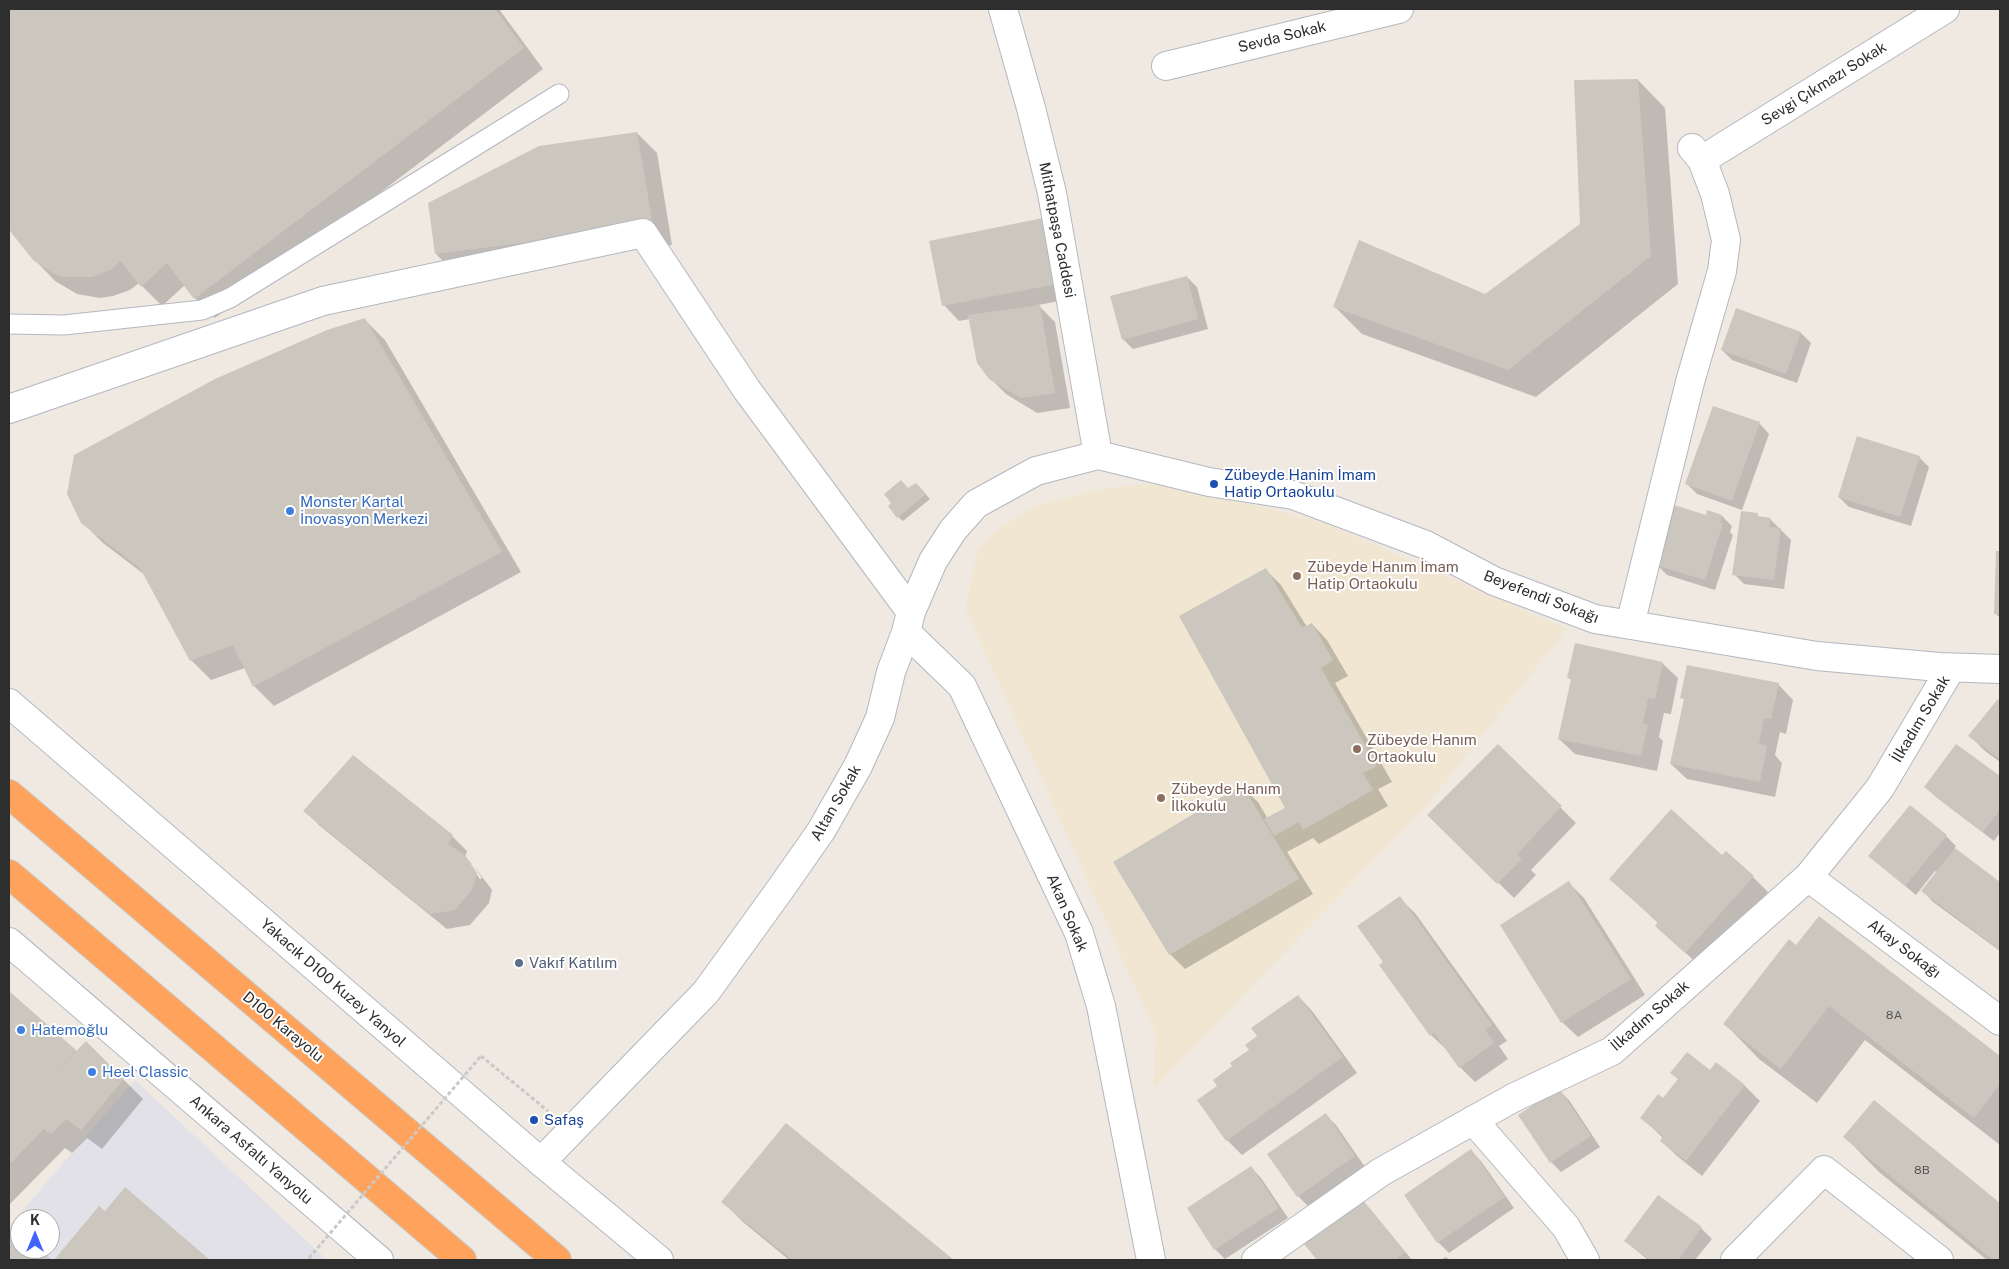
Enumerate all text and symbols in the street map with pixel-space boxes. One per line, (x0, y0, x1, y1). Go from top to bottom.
street label: Sevda Sokak (1236, 17, 1328, 57)
street label: Sevgi Çıkmazı Sokak (1758, 38, 1890, 130)
street label: Mithatpaşa Caddesi (1035, 161, 1079, 299)
place label: Zübeyde Hanim İmam Hati̇p Ortaokulu (1224, 466, 1376, 501)
marker: Zübeyde Hanim İmam Hati̇p Ortaokulu (1208, 478, 1220, 490)
place label: Monster Kartal İnovasyon Merkezi (300, 493, 428, 528)
marker: Monster Kartal İnovasyon Merkezi (284, 505, 296, 517)
place label: Zübeyde Hanım İmam Hatip Ortaokulu (1307, 558, 1459, 593)
street label: Beyefendi Sokağı (1481, 567, 1601, 627)
marker: Zübeyde Hanım İmam Hatip Ortaokulu (1291, 570, 1303, 582)
street label: İlkadım Sokak (1888, 672, 1954, 766)
place label: Zübeyde Hanım Ortaokulu (1367, 731, 1477, 766)
marker: Zübeyde Hanım Ortaokulu (1351, 743, 1363, 755)
street label: Altan Sokak (807, 762, 865, 844)
place label: Zübeyde Hanım İlkokulu (1171, 780, 1281, 815)
marker: Zübeyde Hanım İlkokulu (1155, 792, 1167, 804)
street label: Akan Sokak (1043, 871, 1091, 955)
street label: Yakacık D100 Kuzey Yanyol (257, 915, 409, 1051)
street label: Akay Sokağı (1864, 916, 1944, 982)
place label: Vakıf Katılım (529, 954, 617, 972)
marker: Vakıf Katılım (513, 957, 525, 969)
street label: İlkadım Sokak (1607, 977, 1693, 1055)
street label: D100 Karayolu (239, 988, 327, 1066)
house number: 8A (1886, 1008, 1902, 1022)
place label: Hatemoğlu (31, 1021, 108, 1039)
marker: Hatemoğlu (15, 1024, 27, 1036)
place label: Heel Classic (102, 1063, 189, 1081)
marker: Heel Classic (86, 1066, 98, 1078)
street label: Ankara Asfaltı Yanyolu (186, 1092, 316, 1208)
place label: Safaş (544, 1111, 584, 1129)
marker: Safaş (528, 1114, 540, 1126)
house number: 8B (1914, 1163, 1930, 1177)
north arrow (10, 1209, 60, 1259)
text: K (30, 1212, 40, 1228)

